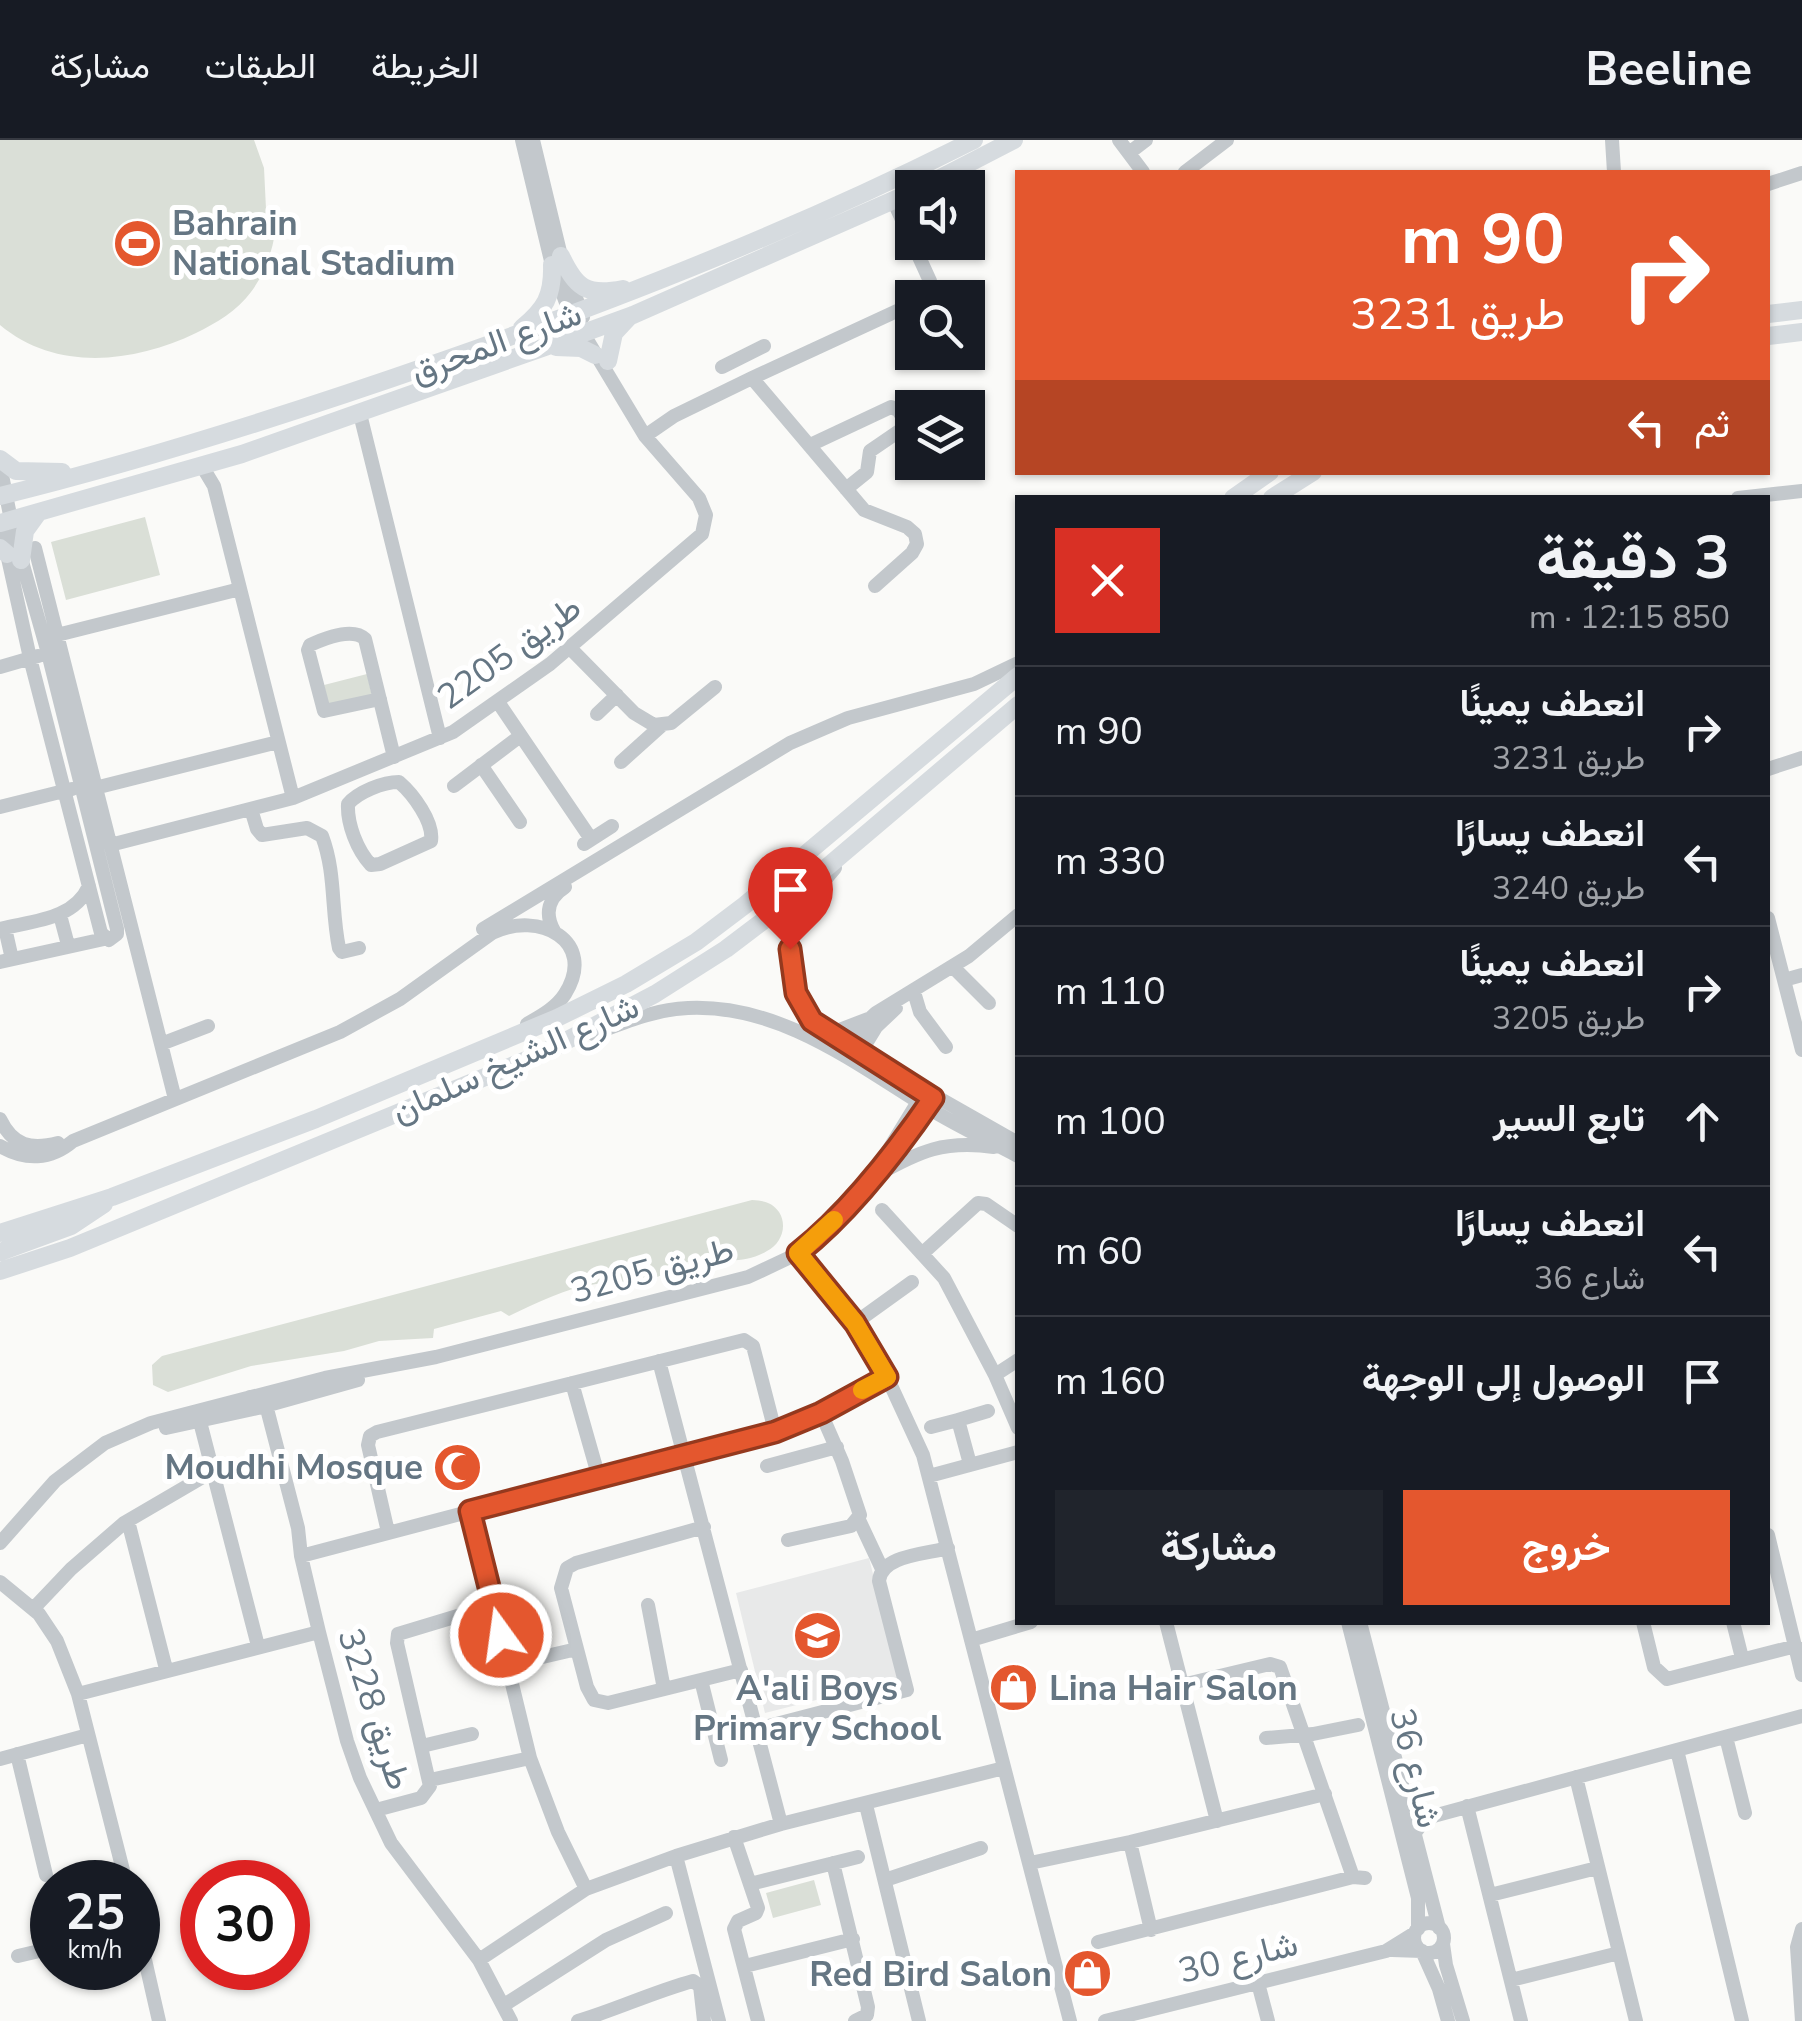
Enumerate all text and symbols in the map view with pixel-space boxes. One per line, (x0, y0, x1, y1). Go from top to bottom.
text: Beeline (1585, 36, 1752, 102)
text: مشاركة (50, 43, 150, 90)
text: الطبقات (205, 43, 316, 90)
text: الخريطة (371, 43, 479, 90)
map controls (895, 170, 985, 480)
button: sound (895, 170, 985, 260)
text: 90 m (1401, 192, 1565, 288)
place label: Bahrain National Stadium (172, 200, 455, 287)
icon: right (1600, 210, 1730, 340)
sports icon: Bahrain National Stadium (111, 217, 163, 269)
button: search (895, 280, 985, 370)
text: طريق 3231 (1350, 284, 1565, 345)
street label: شارع المحرق (404, 290, 588, 395)
button: layers (895, 390, 985, 480)
text: ثم (1694, 399, 1730, 450)
icon: left (1619, 400, 1674, 455)
text: 3 دقيقة (1536, 517, 1730, 599)
button: close (1055, 528, 1160, 633)
street label: طريق 2205 (428, 584, 591, 721)
text: 850 m · 12:15 (1529, 596, 1730, 639)
text: انعطف يمينًا (1460, 678, 1645, 729)
icon: right (1675, 704, 1730, 759)
text: 90 m (1055, 706, 1143, 757)
text: طريق 3231 (1492, 737, 1645, 780)
text: انعطف يسارًا (1455, 808, 1645, 859)
icon: left (1675, 834, 1730, 889)
text: 330 m (1055, 836, 1166, 887)
pin (748, 847, 833, 950)
icon: arrive (763, 862, 818, 917)
text: طريق 3240 (1492, 867, 1645, 910)
text: انعطف يمينًا (1460, 938, 1645, 989)
icon: right (1675, 964, 1730, 1019)
text: 110 m (1055, 966, 1166, 1017)
street label: شارع الشيخ سلمان (384, 983, 646, 1134)
text: طريق 3205 (1492, 997, 1645, 1040)
text: تابع السير (1493, 1093, 1645, 1144)
icon: ahead (1675, 1094, 1730, 1149)
text: 100 m (1055, 1096, 1166, 1147)
text: انعطف يسارًا (1455, 1198, 1645, 1249)
icon: left (1675, 1224, 1730, 1279)
street label: طريق 3205 (565, 1226, 739, 1315)
text: 60 m (1055, 1226, 1143, 1277)
text: شارع 36 (1534, 1257, 1645, 1300)
text: الوصول إلى الوجهة (1362, 1353, 1645, 1404)
icon: arrive (1675, 1354, 1730, 1409)
text: 160 m (1055, 1356, 1166, 1407)
mosque icon: Moudhi Mosque (432, 1441, 484, 1493)
place label: Moudhi Mosque (164, 1444, 423, 1491)
button: مشاركة (1055, 1490, 1383, 1605)
button: خروج (1403, 1490, 1730, 1605)
position arrow (449, 1583, 553, 1687)
school or university icon: A'ali Boys Primary School (791, 1610, 843, 1662)
street label: طريق 3228 (326, 1622, 423, 1796)
shop icon: Lina Hair Salon (988, 1662, 1040, 1714)
place label: A'ali Boys Primary School (693, 1665, 941, 1752)
place label: Lina Hair Salon (1049, 1665, 1298, 1712)
street label: شارع 36 (1378, 1704, 1453, 1833)
speed limit sign: 30 (180, 1860, 310, 1990)
text: 25 (65, 1878, 125, 1947)
street label: شارع 30 (1174, 1920, 1303, 1995)
text: km/h (67, 1933, 123, 1967)
shop icon: Red Bird Salon (1061, 1948, 1113, 2000)
place label: Red Bird Salon (809, 1951, 1052, 1998)

